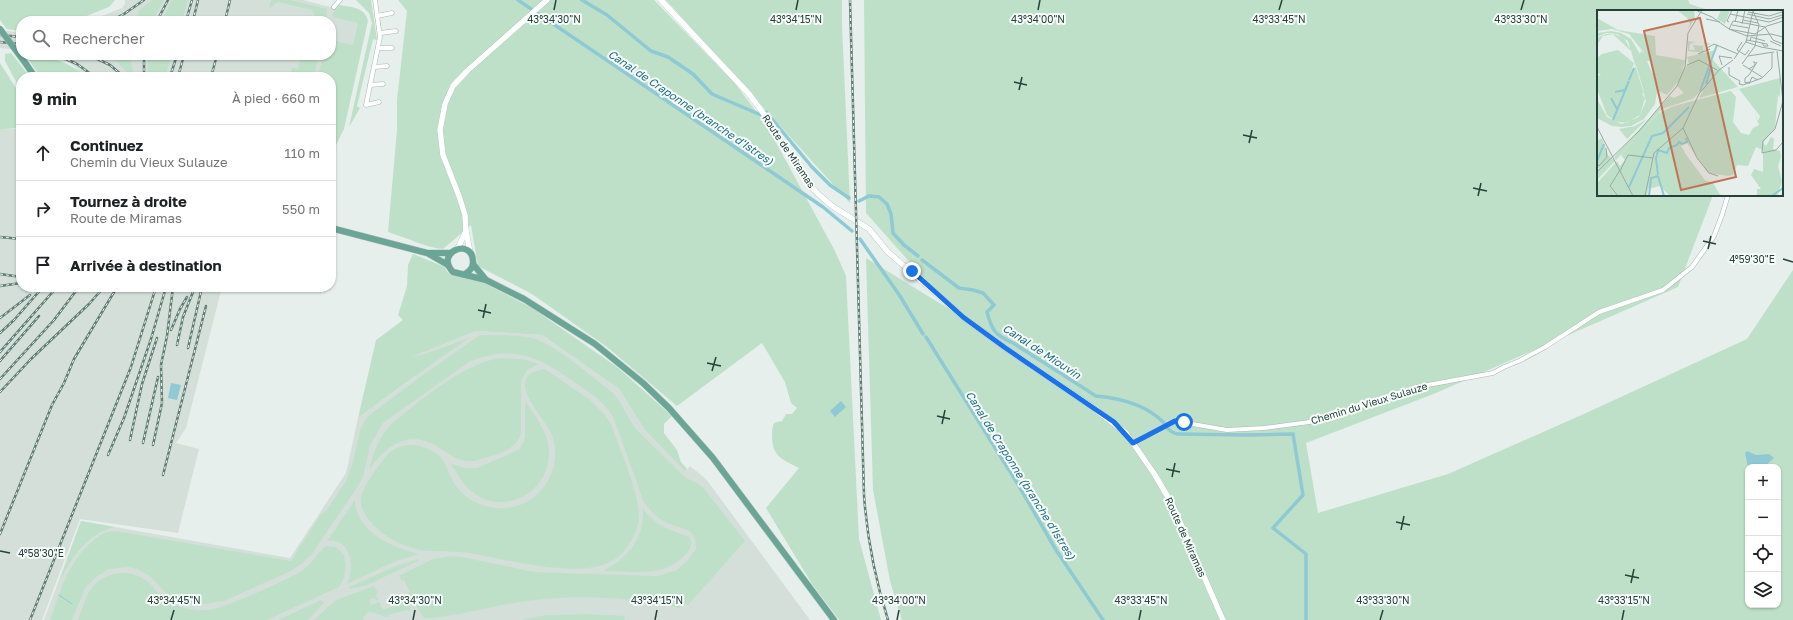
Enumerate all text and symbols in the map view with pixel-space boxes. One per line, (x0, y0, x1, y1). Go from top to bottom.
inset map (1597, 10, 1783, 196)
text: 43°34'30"N (527, 13, 581, 25)
text: 43°34'15"N (770, 13, 822, 25)
text: 43°34'00"N (1011, 13, 1065, 25)
text: 43°33'45"N (1252, 13, 1306, 25)
text: 43°33'30"N (1494, 13, 1548, 25)
search box (16, 16, 336, 60)
icon: search (30, 27, 52, 49)
text: Rechercher (62, 29, 145, 47)
water label: Canal de Craponne (branche d'Istres) (605, 47, 777, 169)
text: 9 min (32, 88, 77, 109)
text: À pied · 660 m (232, 90, 320, 106)
street label: Route de Miramas (760, 112, 818, 190)
text: Continuez (70, 136, 143, 154)
icon: ahead (32, 142, 54, 164)
text: 110 m (285, 145, 320, 161)
text: Chemin du Vieux Sulauze (70, 154, 227, 170)
text: Tournez à droite (70, 192, 187, 210)
icon: right (32, 198, 54, 220)
text: 550 m (282, 201, 320, 217)
text: Route de Miramas (70, 210, 182, 226)
text: 4°59'30"E (1729, 253, 1775, 265)
icon: arrive (32, 254, 54, 276)
text: Arrivée à destination (70, 256, 222, 274)
route end (903, 262, 921, 280)
water label: Canal de Miouvin (1001, 321, 1084, 382)
street label: Chemin du Vieux Sulauze (1309, 380, 1429, 426)
water label: Canal de Craponne (branche d'Istres) (963, 388, 1079, 563)
route start (1175, 413, 1193, 431)
map controls (1745, 464, 1781, 608)
button: + (1745, 464, 1781, 500)
street label: Route de Miramas (1163, 495, 1209, 579)
button: − (1745, 500, 1781, 536)
button: locate (1745, 536, 1781, 572)
text: 4°58'30"E (18, 547, 64, 559)
button: layers (1745, 572, 1781, 608)
text: 43°34'45"N (147, 594, 201, 606)
text: 43°34'30"N (388, 594, 442, 606)
text: 43°34'15"N (631, 594, 683, 606)
text: 43°34'00"N (872, 594, 926, 606)
text: 43°33'45"N (1114, 594, 1168, 606)
text: 43°33'30"N (1356, 594, 1410, 606)
text: 43°33'15"N (1598, 594, 1650, 606)

